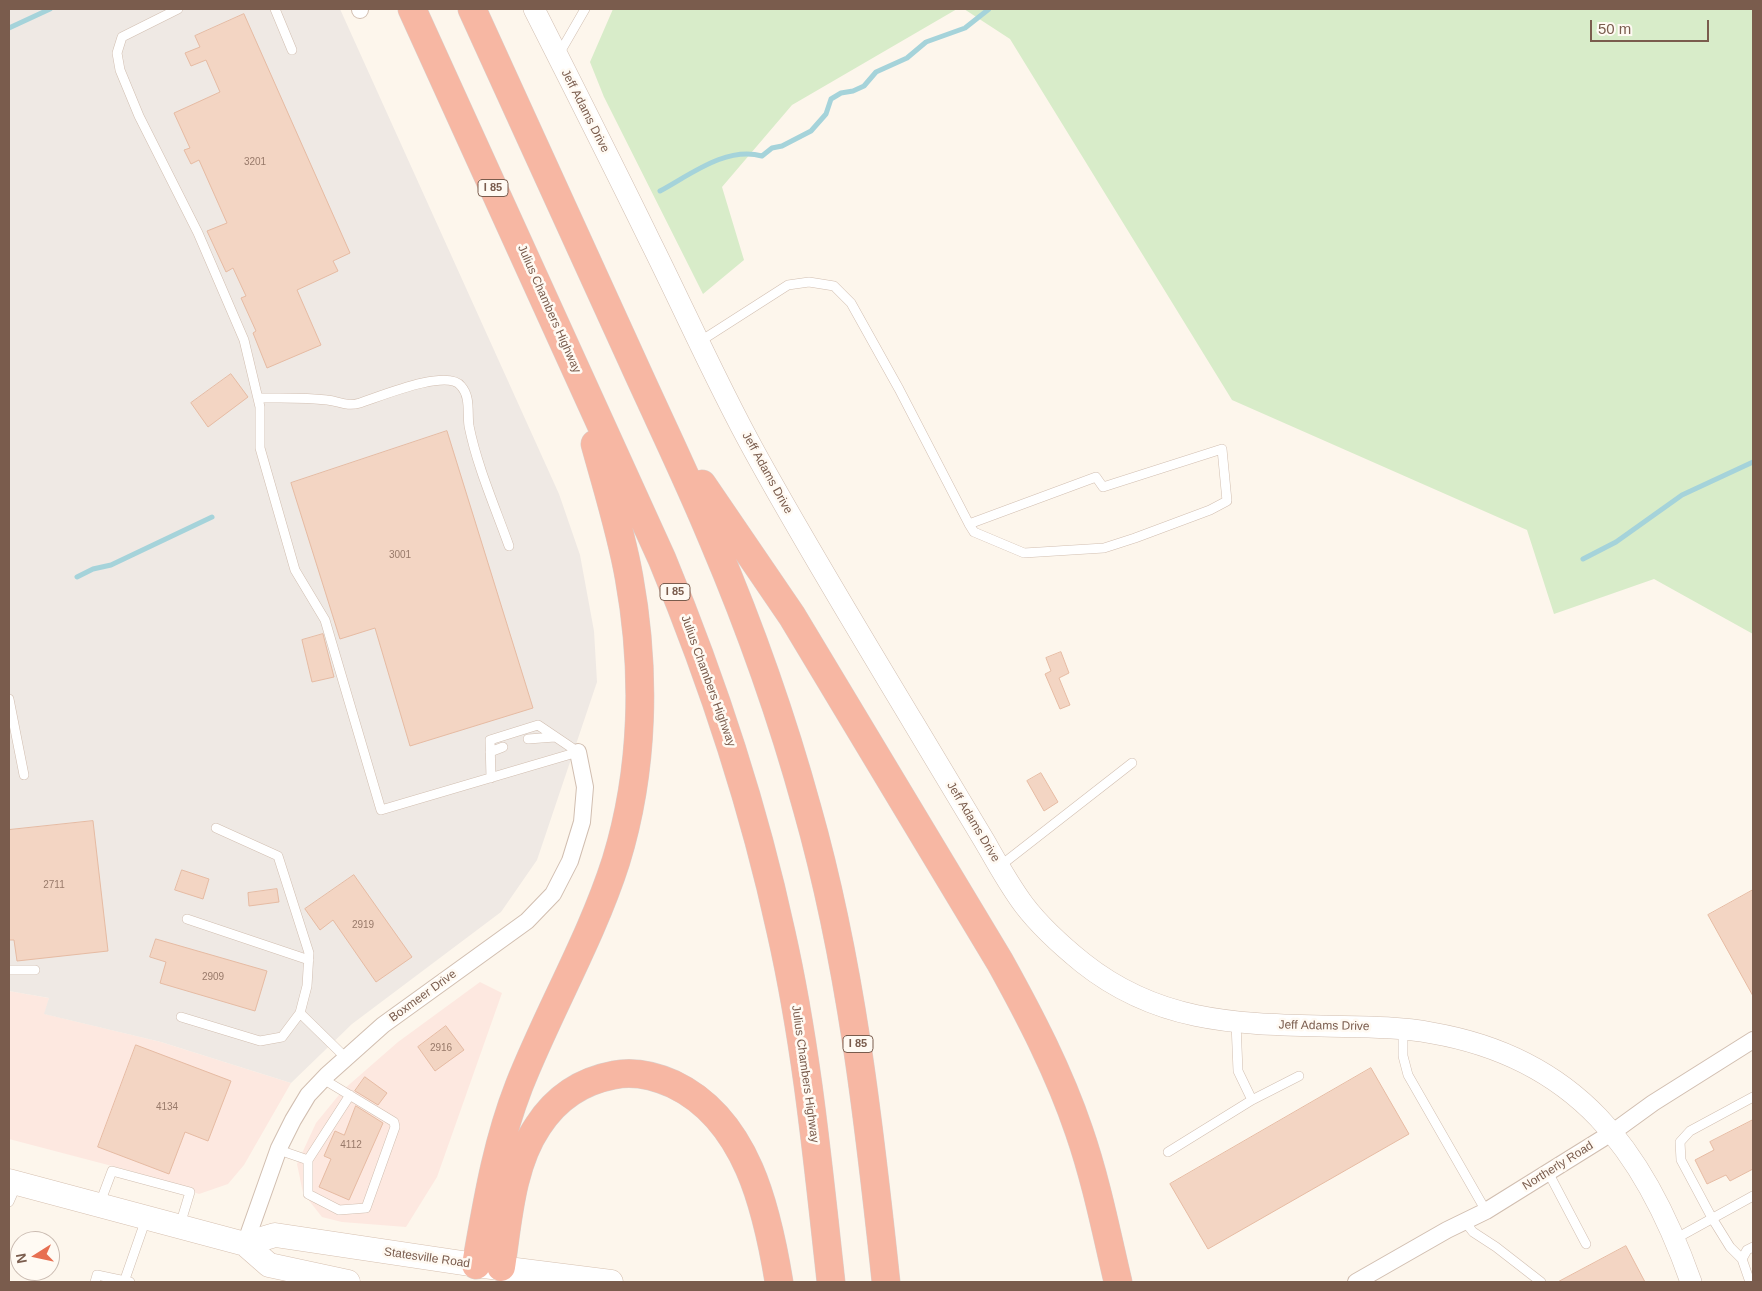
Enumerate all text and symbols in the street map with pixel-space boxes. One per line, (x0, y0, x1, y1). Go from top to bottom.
scale bar (1592, 10, 1711, 42)
text: 50 m (1598, 20, 1631, 37)
street label: Jeff Adams Drive (558, 67, 612, 155)
house number: 3201 (244, 156, 266, 168)
road number: I 85 (478, 180, 508, 197)
street label: Julius Chambers Highway (514, 243, 584, 375)
street label: Jeff Adams Drive (739, 430, 795, 516)
house number: 3001 (389, 549, 411, 561)
road number: I 85 (660, 584, 690, 600)
street label: Julius Chambers Highway (678, 613, 738, 749)
street label: Jeff Adams Drive (943, 779, 1003, 865)
house number: 2711 (43, 879, 65, 891)
house number: 2919 (352, 919, 374, 931)
street label: Boxmeer Drive (387, 967, 459, 1025)
house number: 2909 (202, 971, 224, 983)
street label: Julius Chambers Highway (788, 1004, 822, 1144)
street label: Jeff Adams Drive (1278, 1018, 1370, 1034)
road number: I 85 (843, 1036, 873, 1052)
house number: 2916 (430, 1042, 452, 1054)
house number: 4134 (156, 1101, 178, 1113)
house number: 4112 (340, 1139, 362, 1151)
street label: Northerly Road (1520, 1139, 1596, 1193)
north arrow (10, 1231, 60, 1281)
street label: Statesville Road (383, 1245, 471, 1271)
text: N (12, 1252, 30, 1265)

